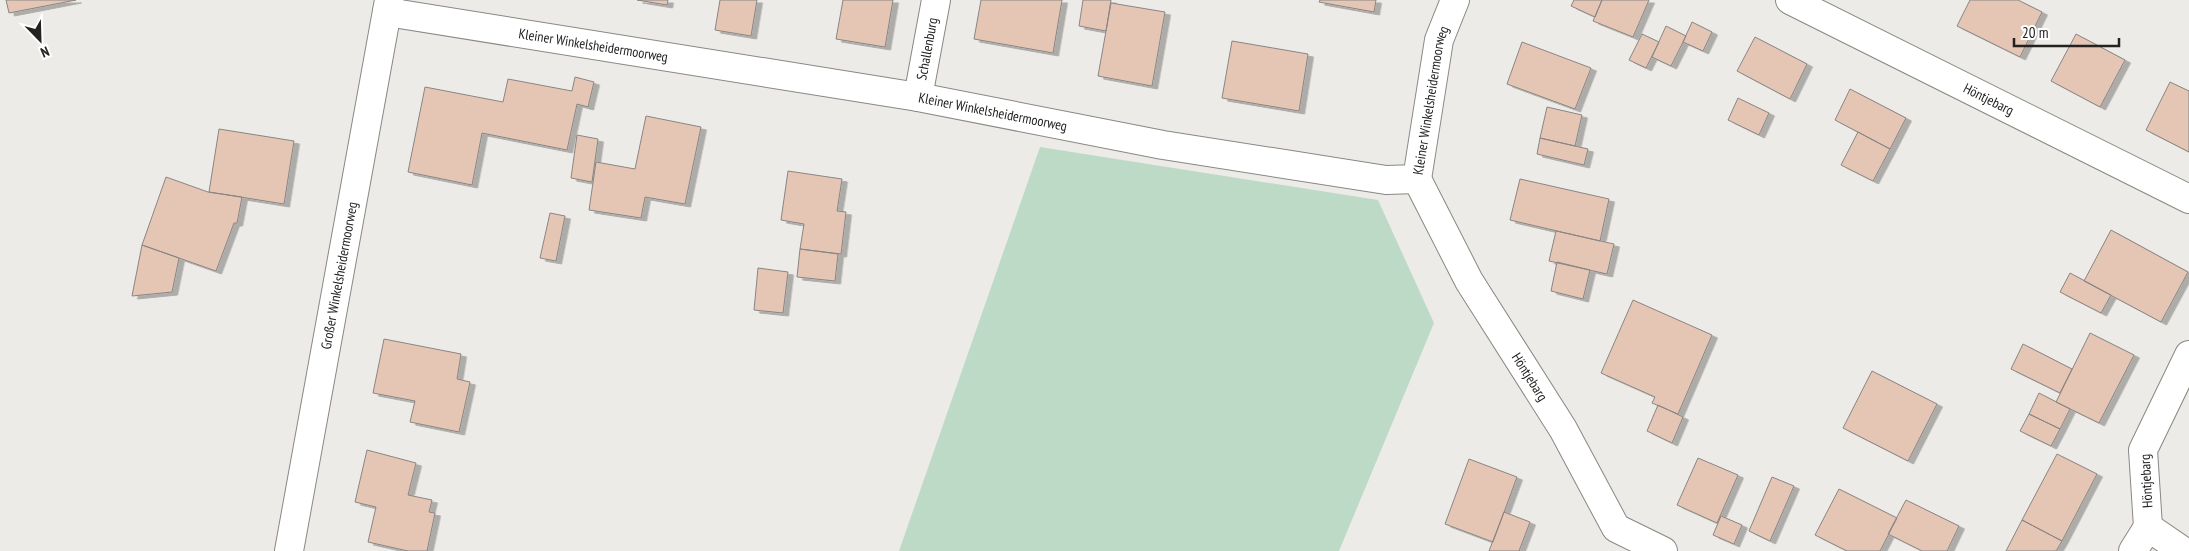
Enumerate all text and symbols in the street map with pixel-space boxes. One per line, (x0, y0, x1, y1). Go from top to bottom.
north arrow (15, 15, 65, 65)
scale bar (2014, 15, 2119, 47)
street label: Schallenburg (912, 16, 942, 82)
street label: Kleiner Winkelsheidermoorweg (1409, 23, 1453, 176)
text: 20 m (2022, 23, 2048, 42)
street label: Kleiner Winkelsheidermoorweg (517, 24, 669, 66)
text: N (38, 42, 52, 62)
street label: Höntjebarg (1960, 79, 2017, 119)
street label: Kleiner Winkelsheidermoorweg (917, 88, 1069, 135)
street label: Großer Winkelsheidermoorweg (317, 200, 361, 351)
street label: Höntjebarg (1508, 349, 1552, 404)
street label: Höntjebarg (2136, 454, 2156, 508)

